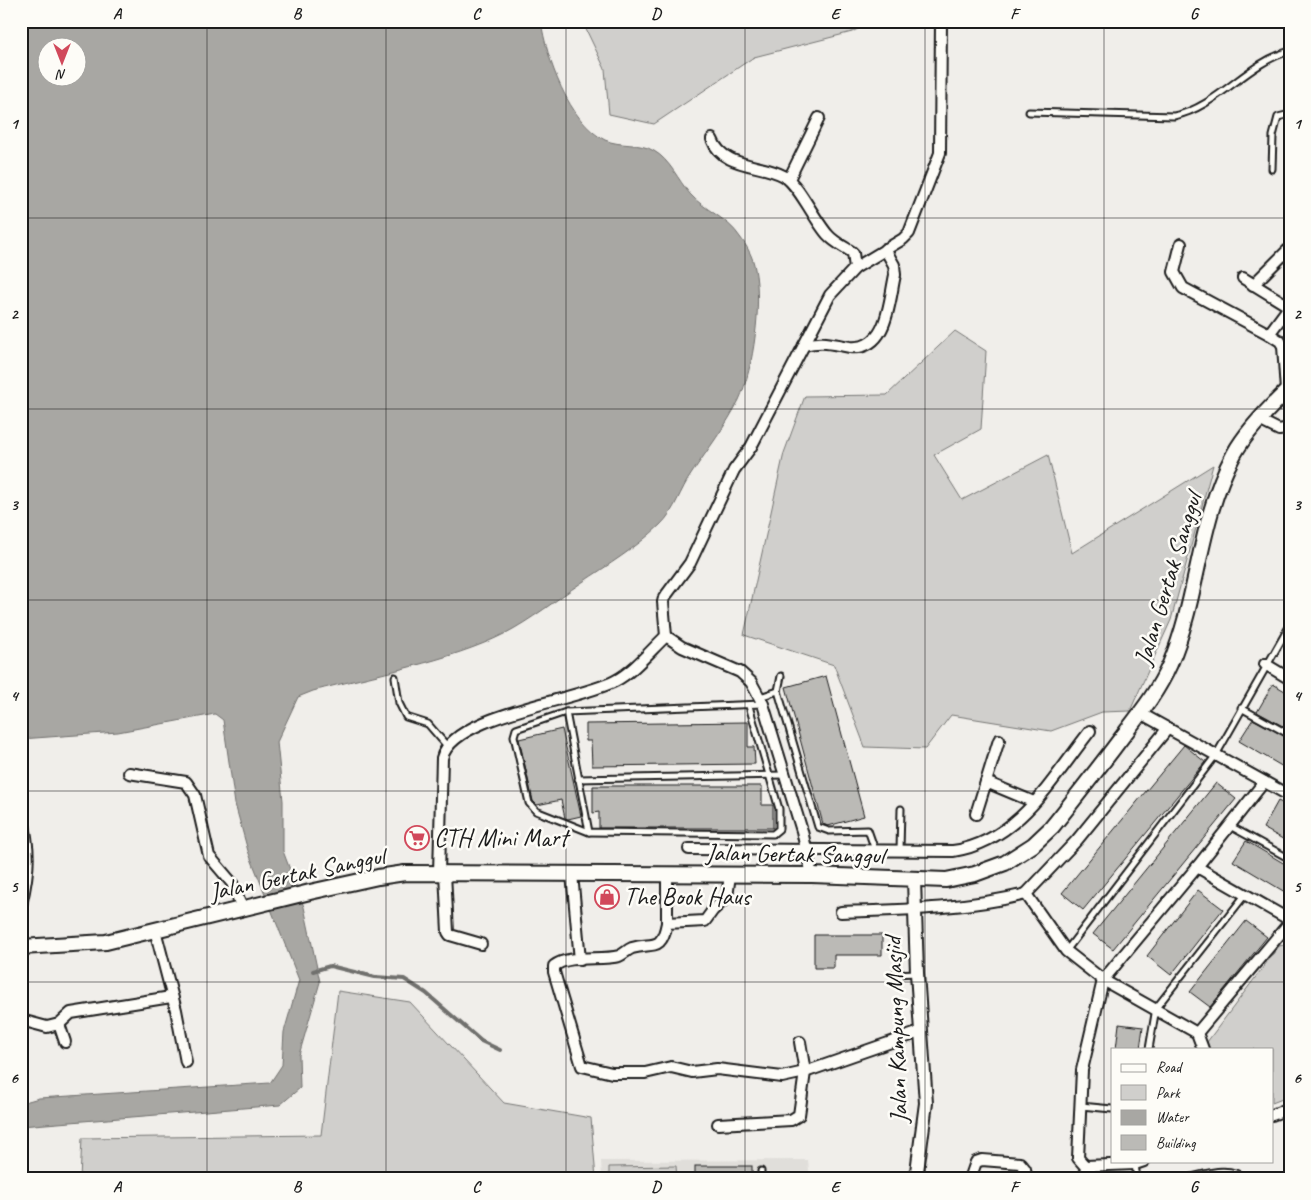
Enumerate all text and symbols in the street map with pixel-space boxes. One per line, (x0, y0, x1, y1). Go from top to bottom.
text: A (113, 4, 123, 24)
text: B (293, 4, 303, 24)
text: C (472, 4, 482, 24)
text: D (651, 4, 662, 24)
text: E (831, 4, 842, 24)
text: F (1010, 4, 1021, 24)
text: G (1190, 4, 1200, 24)
north arrow (38, 38, 88, 88)
text: N (55, 66, 66, 83)
text: 1 (10, 114, 19, 134)
text: 1 (1293, 114, 1302, 134)
text: 2 (10, 304, 19, 324)
text: 2 (1293, 304, 1302, 324)
street label: Jalan Gertak Sanggul (1126, 484, 1211, 670)
text: 3 (10, 495, 19, 515)
text: 3 (1293, 495, 1302, 515)
text: 4 (10, 686, 19, 706)
text: 4 (1293, 686, 1302, 706)
place label: CTH Mini Mart (434, 822, 571, 854)
supermarket icon: CTH Mini Mart (404, 825, 430, 851)
street label: Jalan Gertak Sanggul (704, 836, 889, 872)
street label: Jalan Gertak Sanggul (205, 839, 392, 908)
text: 5 (11, 877, 20, 897)
text: 5 (1294, 877, 1303, 897)
place label: The Book Haus (624, 881, 753, 913)
shop icon: The Book Haus (594, 884, 620, 910)
street label: Jalan Kampung Masjid (877, 933, 915, 1125)
legend (1111, 1048, 1274, 1162)
text: Road (1156, 1058, 1183, 1077)
text: 6 (10, 1068, 19, 1088)
text: 6 (1293, 1068, 1302, 1088)
text: Park (1156, 1084, 1181, 1103)
text: Water (1156, 1108, 1190, 1127)
text: Building (1156, 1134, 1196, 1153)
text: A (113, 1177, 123, 1197)
text: B (293, 1177, 303, 1197)
text: C (472, 1177, 482, 1197)
text: D (651, 1177, 662, 1197)
text: E (831, 1177, 842, 1197)
text: F (1010, 1177, 1021, 1197)
text: G (1190, 1177, 1200, 1197)

